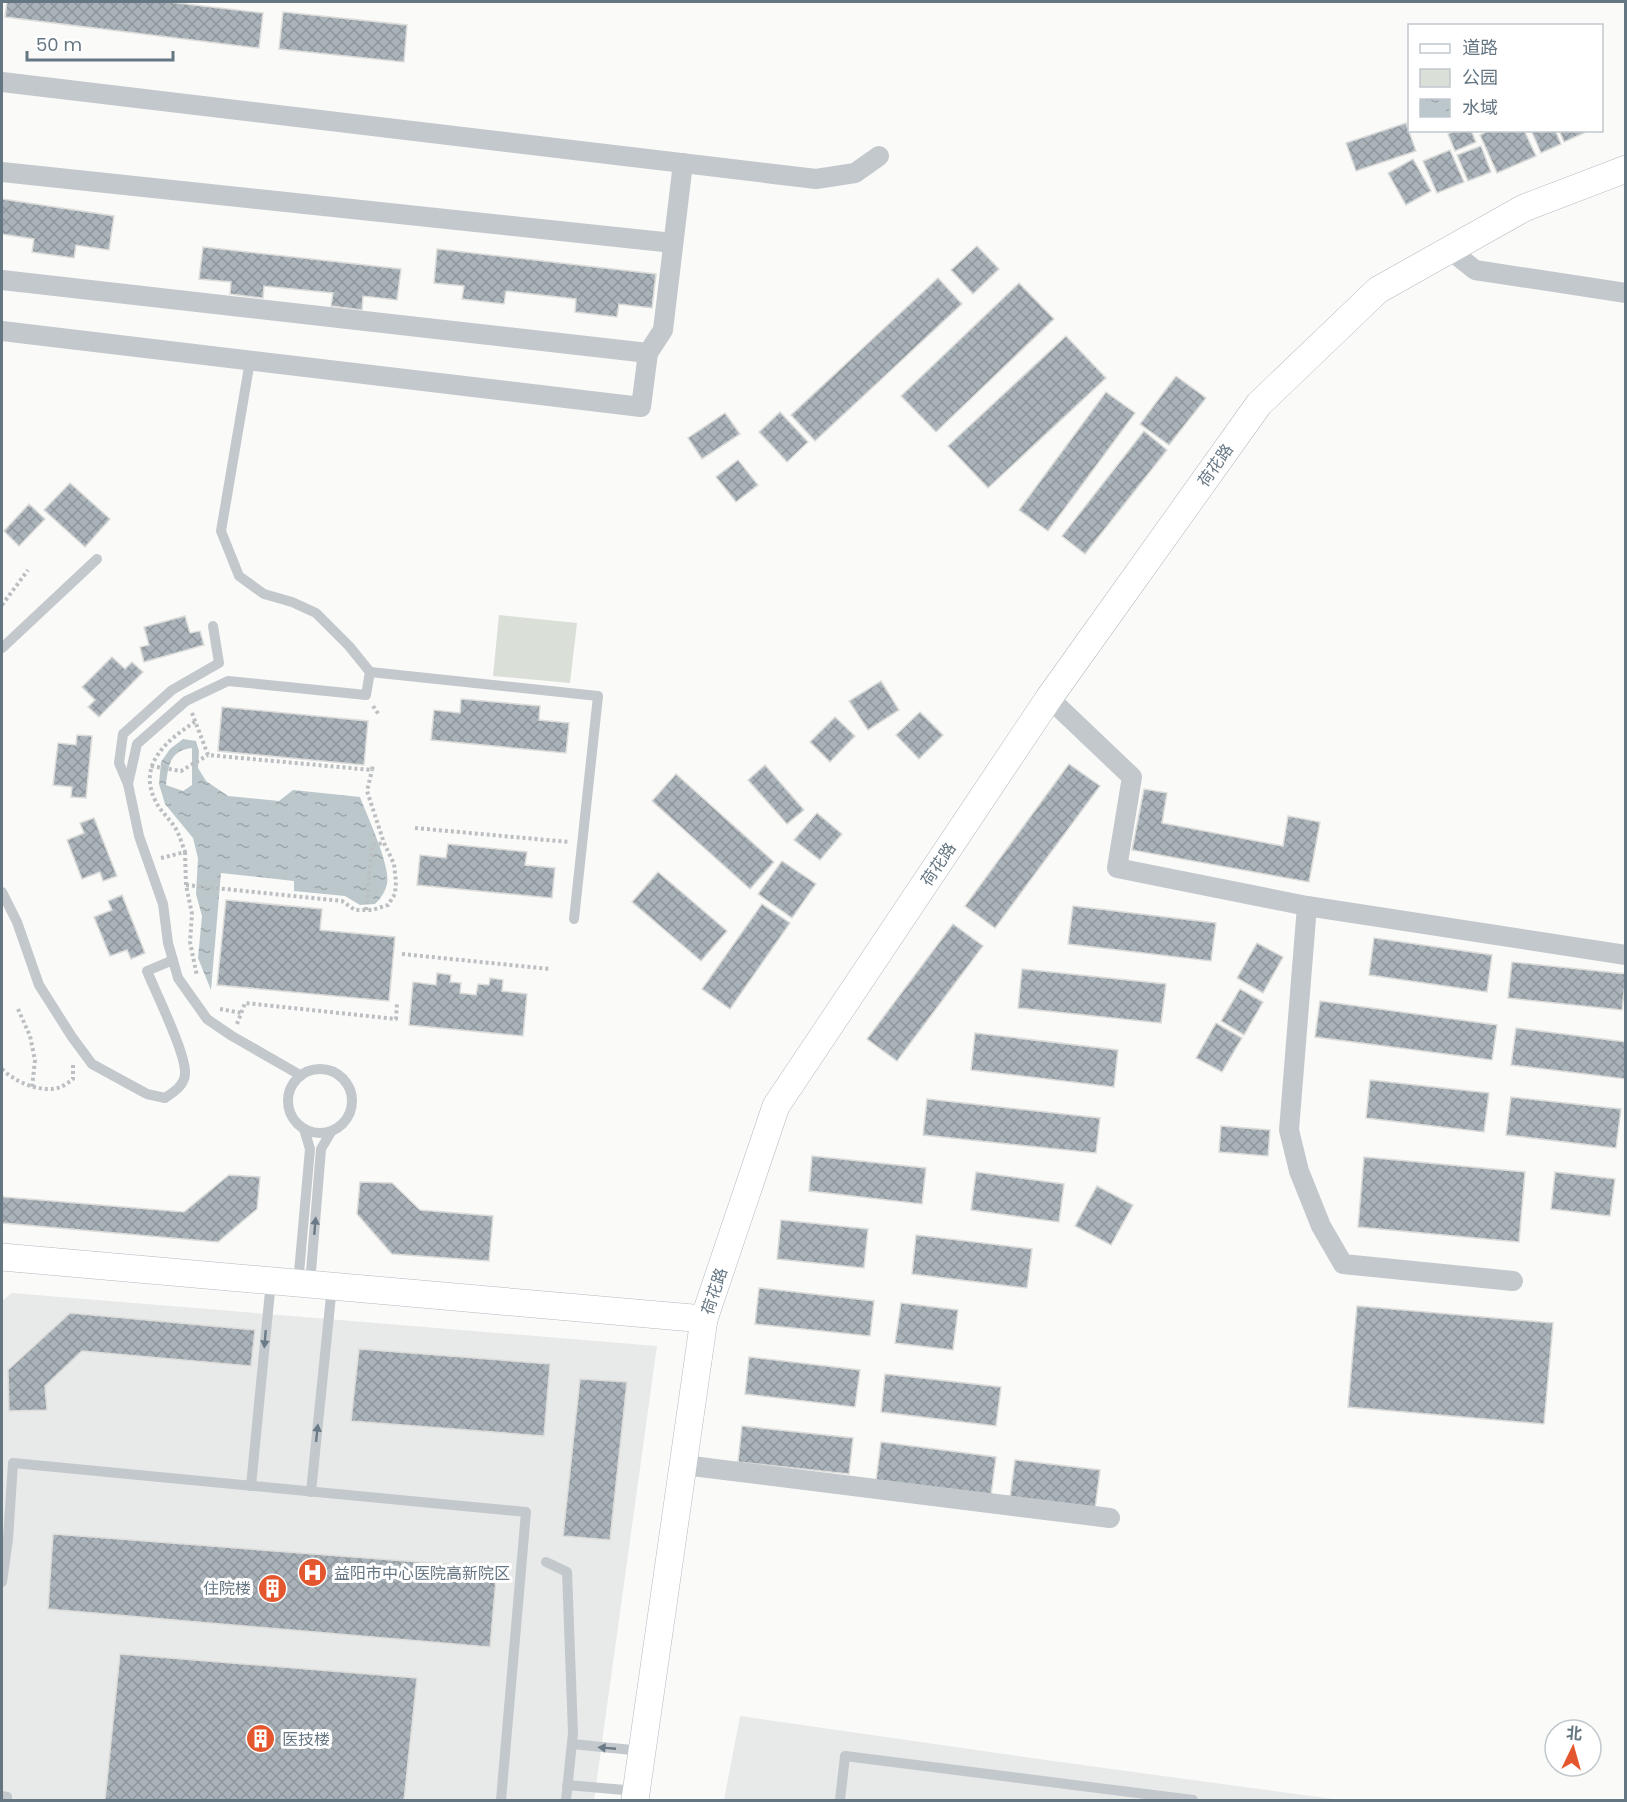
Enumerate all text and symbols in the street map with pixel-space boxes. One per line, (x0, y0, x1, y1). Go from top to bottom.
scale bar (27, 24, 172, 62)
legend (1408, 24, 1603, 132)
text: 50 m (36, 32, 82, 57)
text: 道路 (1462, 35, 1498, 60)
text: 公园 (1462, 65, 1498, 90)
text: 水域 (1462, 95, 1498, 120)
street label: 荷花路 (1192, 439, 1239, 492)
street label: 荷花路 (915, 838, 961, 891)
one-way arrow (310, 1217, 320, 1236)
street label: 荷花路 (696, 1265, 733, 1318)
one-way arrow (260, 1330, 270, 1349)
one-way arrow (312, 1424, 322, 1443)
hospital icon: 益阳市中心医院高新院区 (297, 1557, 329, 1589)
place label: 益阳市中心医院高新院区 (334, 1562, 510, 1585)
building icon: 住院楼 (256, 1572, 288, 1604)
place label: 住院楼 (203, 1577, 251, 1600)
north arrow (1543, 1718, 1603, 1778)
text: 北 (1565, 1721, 1583, 1746)
building icon: 医技楼 (245, 1723, 277, 1755)
place label: 医技楼 (282, 1728, 330, 1751)
one-way arrow (598, 1743, 617, 1752)

